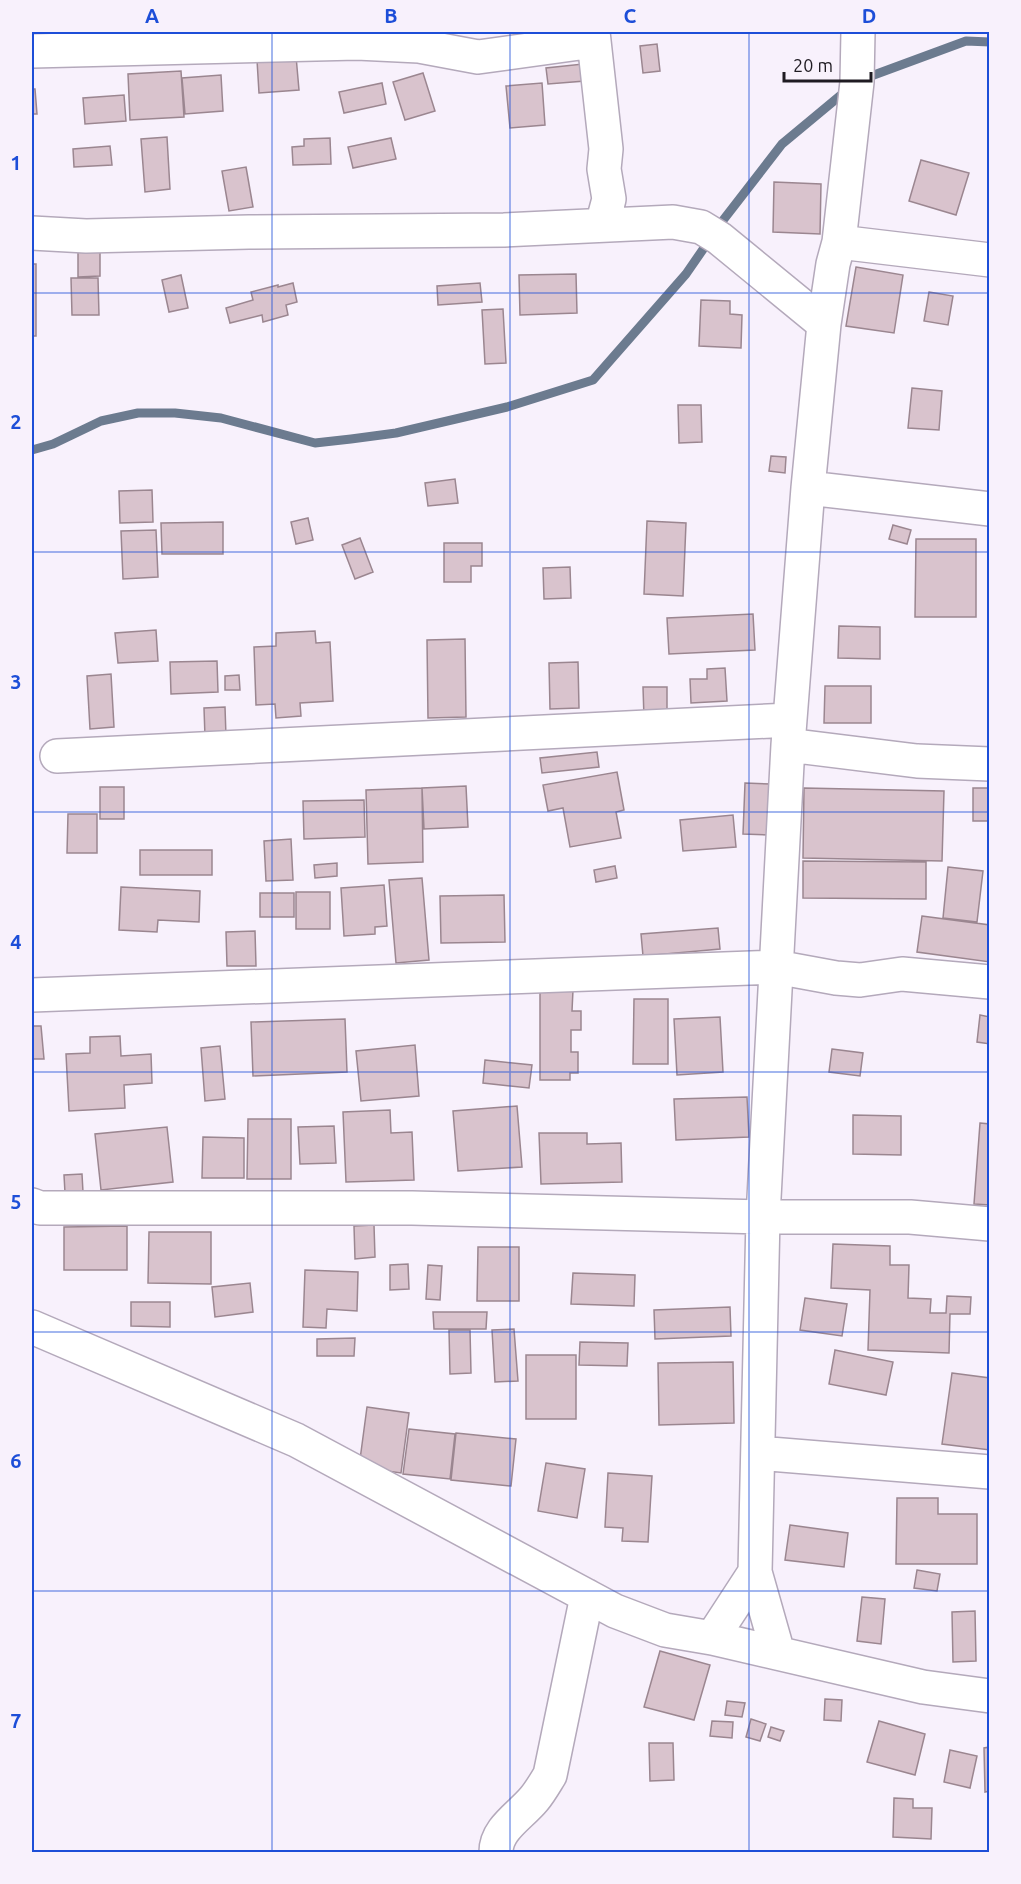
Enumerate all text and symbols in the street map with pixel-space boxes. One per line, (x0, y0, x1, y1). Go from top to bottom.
text: A (145, 4, 159, 27)
text: B (384, 4, 398, 27)
text: C (624, 4, 637, 27)
text: D (862, 4, 876, 27)
scale bar (784, 45, 871, 83)
text: 20 m (793, 55, 833, 75)
text: 1 (10, 151, 22, 174)
text: 2 (10, 410, 22, 433)
text: 3 (10, 670, 22, 693)
text: 4 (10, 930, 22, 953)
text: 5 (10, 1190, 22, 1213)
text: 6 (10, 1449, 22, 1472)
text: 7 (10, 1709, 22, 1732)

